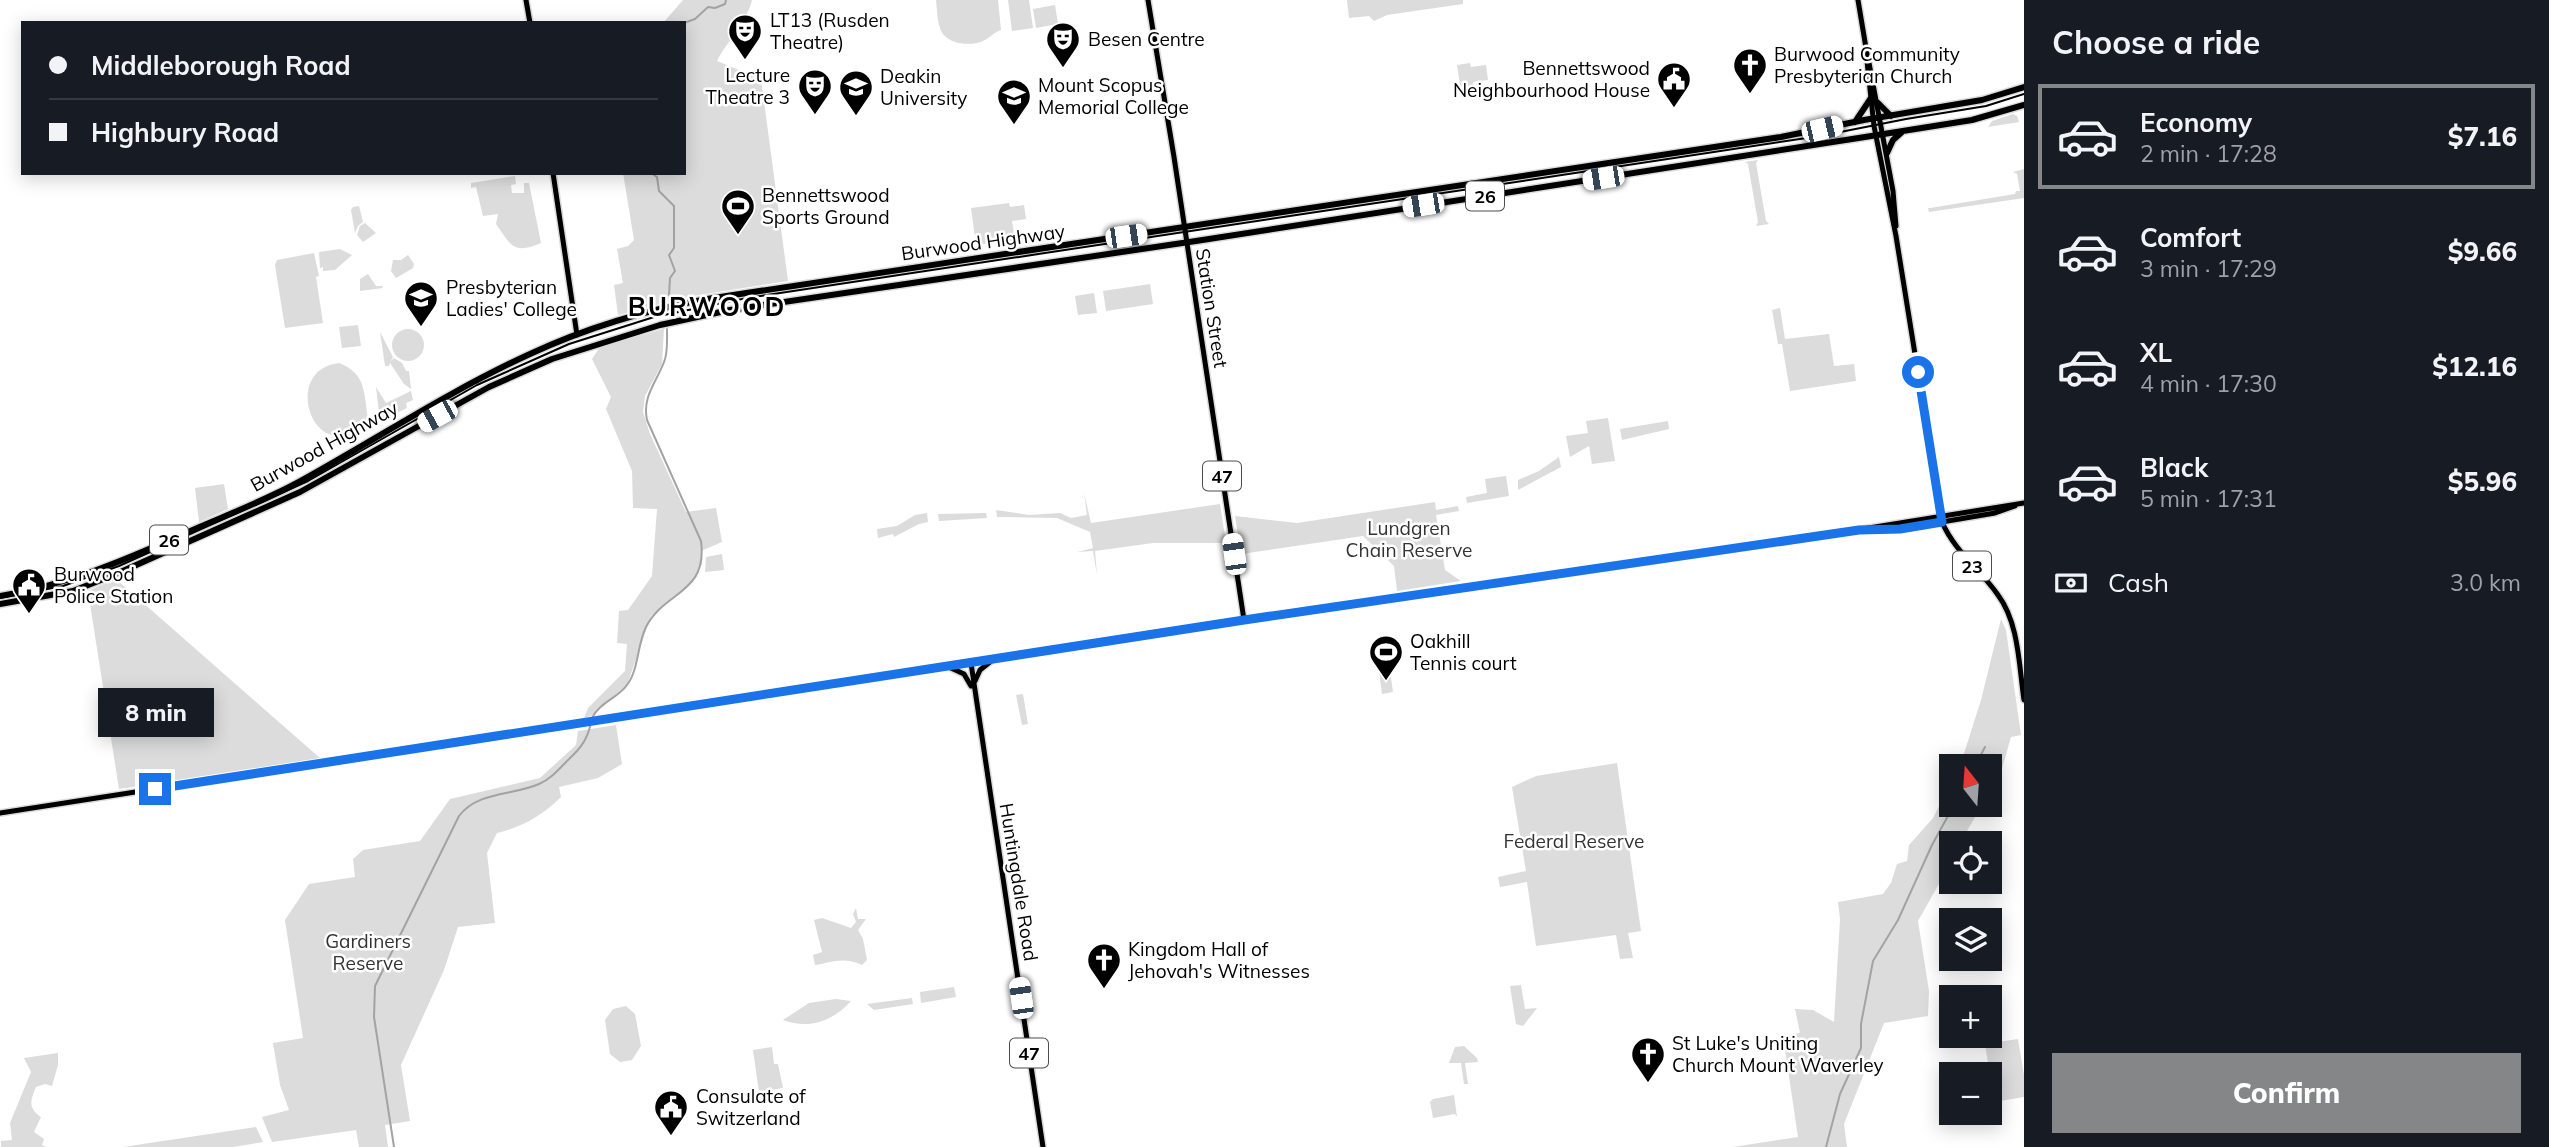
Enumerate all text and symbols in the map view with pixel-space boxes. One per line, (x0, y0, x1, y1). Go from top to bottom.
place label: LT13 (Rusden Theatre) (770, 8, 890, 54)
theatre icon: LT13 (Rusden Theatre) (726, 12, 764, 61)
theatre icon: Besen Centre (1044, 20, 1082, 69)
text: Choose a ride (2052, 22, 2260, 62)
place label: Besen Centre (1088, 27, 1205, 51)
place label: Burwood Community Presbyterian Church (1774, 42, 1960, 88)
church icon: Burwood Community Presbyterian Church (1731, 46, 1769, 95)
text: Middleborough Road (91, 49, 351, 82)
place label: Bennettswood Neighbourhood House (1453, 56, 1650, 102)
public building icon: Bennettswood Neighbourhood House (1655, 60, 1693, 109)
place label: Lecture Theatre 3 (706, 63, 790, 109)
place label: Deakin University (880, 64, 967, 110)
theatre icon: Lecture Theatre 3 (796, 67, 834, 116)
school or university icon: Deakin University (837, 68, 875, 117)
place label: Mount Scopus Memorial College (1038, 73, 1189, 119)
school or university icon: Mount Scopus Memorial College (995, 77, 1033, 126)
icon: car (2056, 105, 2119, 168)
text: Economy (2140, 106, 2252, 139)
car (1800, 114, 1845, 144)
text: Highbury Road (91, 116, 279, 149)
text: $7.16 (2448, 120, 2517, 153)
text: 2 min · 17:28 (2140, 139, 2277, 168)
car (1581, 164, 1626, 192)
road number: 26 (1466, 182, 1504, 210)
place label: Bennettswood Sports Ground (762, 183, 890, 229)
sports icon: Bennettswood Sports Ground (719, 187, 757, 236)
car (1401, 191, 1446, 219)
street label: Burwood Highway (900, 219, 1066, 265)
icon: car (2056, 220, 2119, 283)
text: Comfort (2140, 221, 2241, 254)
car (1104, 223, 1149, 249)
text: $9.66 (2448, 235, 2517, 268)
street label: Station Street (1191, 247, 1233, 370)
text: 3 min · 17:29 (2140, 254, 2277, 283)
place label: Presbyterian Ladies' College (446, 275, 577, 321)
school or university icon: Presbyterian Ladies' College (402, 279, 440, 328)
district label: BURWOOD (628, 290, 786, 323)
icon: car (2056, 335, 2119, 398)
text: XL (2140, 336, 2172, 369)
text: $12.16 (2432, 350, 2517, 383)
route start (1902, 356, 1934, 388)
text: 4 min · 17:30 (2140, 369, 2277, 398)
street label: Burwood Highway (246, 395, 402, 497)
car (414, 397, 461, 435)
icon: car (2056, 450, 2119, 513)
text: Black (2140, 451, 2208, 484)
road number: 47 (1203, 462, 1241, 490)
text: $5.96 (2448, 465, 2517, 498)
text: 5 min · 17:31 (2140, 484, 2277, 513)
park label: Lundgren Chain Reserve (1346, 516, 1472, 562)
road number: 26 (150, 526, 188, 554)
car (1221, 532, 1248, 576)
road number: 23 (1953, 552, 1991, 580)
place label: Burwood Police Station (54, 562, 173, 608)
icon: cash (2052, 564, 2090, 602)
public building icon: Burwood Police Station (10, 566, 48, 615)
text: Cash (2108, 566, 2169, 599)
text: 3.0 km (2450, 568, 2521, 597)
place label: Oakhill Tennis court (1410, 629, 1517, 675)
sports icon: Oakhill Tennis court (1367, 633, 1405, 682)
callout: 8 min (97, 688, 213, 736)
text: 8 min (125, 698, 187, 727)
north arrow (1939, 754, 2002, 817)
map controls (1939, 754, 2002, 1125)
route end (139, 773, 171, 805)
street label: Huntingdale Road (995, 801, 1043, 963)
park label: Federal Reserve (1504, 829, 1644, 853)
button: locate (1939, 831, 2002, 894)
button: layers (1939, 908, 2002, 971)
park label: Gardiners Reserve (325, 929, 411, 975)
place label: Kingdom Hall of Jehovah's Witnesses (1128, 937, 1310, 983)
church icon: Kingdom Hall of Jehovah's Witnesses (1085, 941, 1123, 990)
car (1008, 976, 1035, 1020)
button: + (1939, 985, 2002, 1048)
place label: St Luke's Uniting Church Mount Waverley (1672, 1031, 1884, 1077)
church icon: St Luke's Uniting Church Mount Waverley (1629, 1035, 1667, 1084)
road number: 47 (1010, 1038, 1048, 1068)
button: Confirm (2052, 1053, 2521, 1133)
button: − (1939, 1062, 2002, 1125)
place label: Consulate of Switzerland (696, 1084, 806, 1130)
public building icon: Consulate of Switzerland (652, 1088, 690, 1137)

